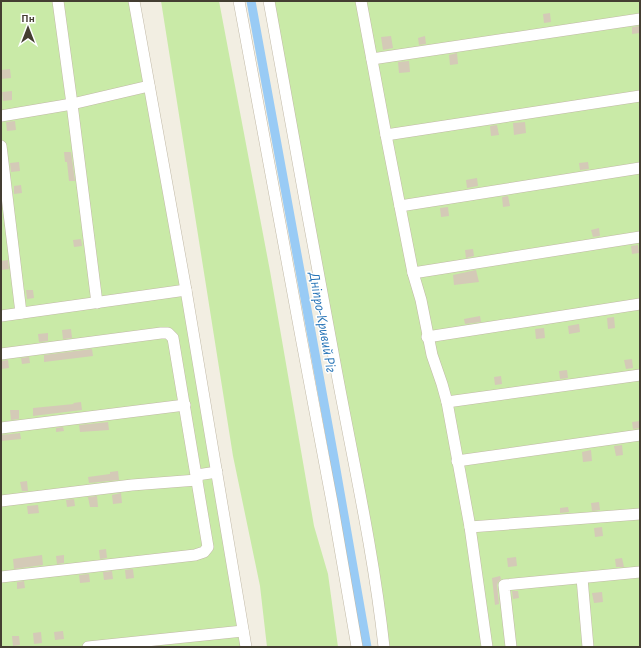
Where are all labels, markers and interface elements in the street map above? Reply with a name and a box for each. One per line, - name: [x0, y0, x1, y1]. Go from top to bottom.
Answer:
- north arrow: [8, 8, 48, 48]
- text: Пн: [21, 13, 35, 24]
- water label: Дніпро-Кривий Ріг: [306, 270, 339, 374]

